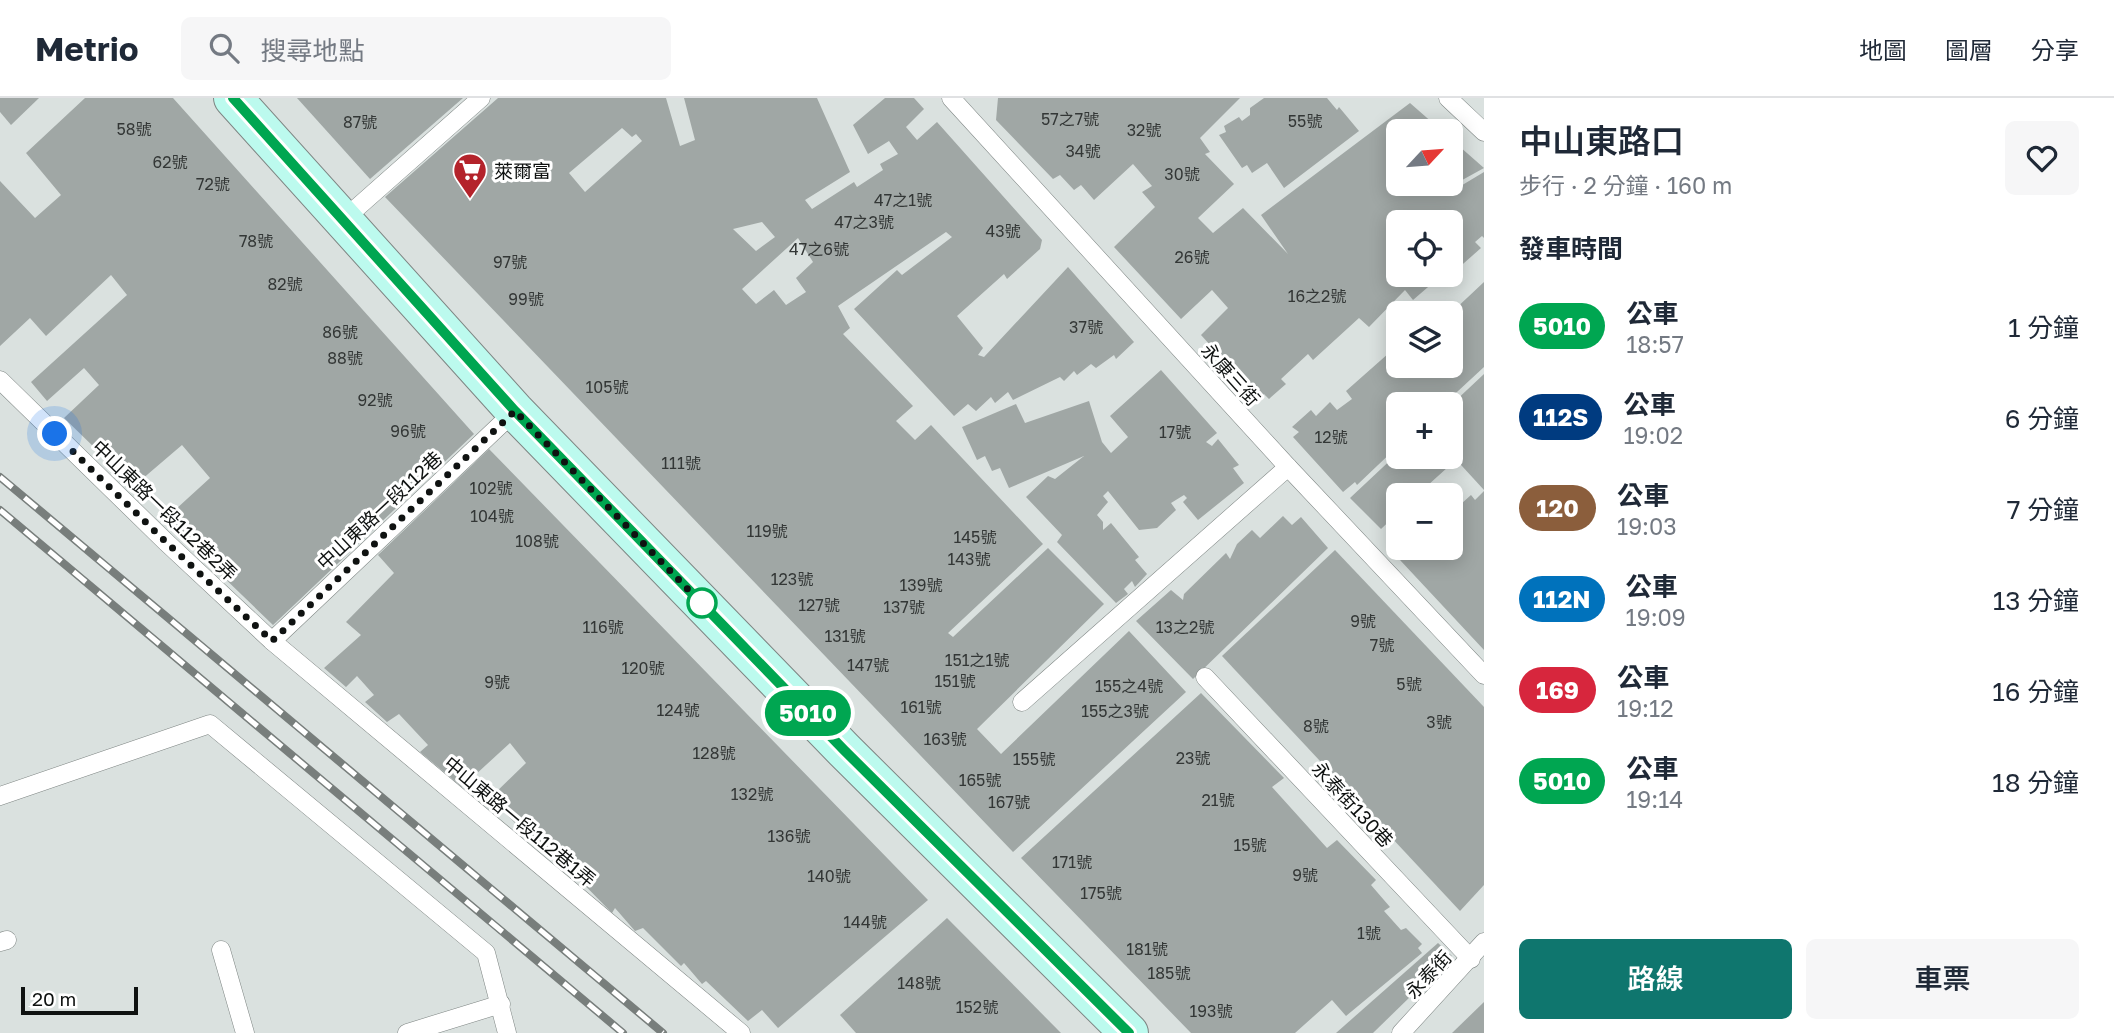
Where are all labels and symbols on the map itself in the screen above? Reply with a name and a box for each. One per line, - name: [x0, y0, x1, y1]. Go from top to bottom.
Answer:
- house number: 57之7號: [1041, 109, 1099, 129]
- house number: 55號: [1288, 111, 1322, 131]
- house number: 87號: [343, 112, 377, 132]
- house number: 58號: [116, 119, 152, 139]
- north arrow: [1386, 119, 1463, 196]
- house number: 32號: [1127, 120, 1161, 140]
- house number: 34號: [1065, 141, 1101, 161]
- supermarket icon: 萊爾富: [451, 151, 489, 200]
- house number: 62號: [153, 152, 187, 172]
- place label: 萊爾富: [494, 159, 551, 182]
- house number: 30號: [1164, 164, 1200, 184]
- house number: 72號: [196, 174, 230, 194]
- house number: 47之1號: [874, 190, 932, 210]
- house number: 47之3號: [834, 212, 894, 232]
- house number: 43號: [985, 221, 1021, 241]
- house number: 78號: [239, 231, 273, 251]
- house number: 47之6號: [789, 239, 849, 259]
- house number: 26號: [1175, 247, 1209, 267]
- house number: 97號: [493, 252, 527, 272]
- house number: 82號: [267, 274, 303, 294]
- house number: 16之2號: [1288, 286, 1346, 306]
- house number: 99號: [508, 289, 544, 309]
- house number: 37號: [1069, 317, 1103, 337]
- house number: 86號: [322, 322, 358, 342]
- street label: 永康三街: [1197, 338, 1265, 410]
- house number: 88號: [327, 348, 363, 368]
- house number: 105號: [586, 377, 628, 397]
- house number: 92號: [358, 390, 392, 410]
- your location: [37, 416, 72, 451]
- house number: 96號: [390, 421, 426, 441]
- house number: 17號: [1159, 422, 1191, 442]
- house number: 12號: [1314, 427, 1348, 447]
- street label: 中山東路一段112巷2弄: [88, 435, 242, 585]
- street label: 中山東路一段112巷: [312, 446, 446, 574]
- house number: 111號: [661, 453, 701, 473]
- house number: 102號: [470, 478, 512, 498]
- house number: 104號: [470, 506, 514, 526]
- house number: 119號: [746, 521, 788, 541]
- house number: 145號: [954, 527, 996, 547]
- house number: 108號: [515, 531, 559, 551]
- house number: 143號: [948, 549, 990, 569]
- house number: 123號: [771, 569, 813, 589]
- house number: 139號: [900, 575, 942, 595]
- unlabelled marker: [687, 588, 717, 618]
- house number: 127號: [798, 595, 840, 615]
- house number: 137號: [883, 597, 925, 617]
- house number: 9號: [1350, 611, 1376, 631]
- house number: 116號: [582, 617, 624, 637]
- house number: 13之2號: [1156, 617, 1214, 637]
- house number: 131號: [825, 626, 865, 646]
- house number: 7號: [1370, 635, 1394, 655]
- house number: 151之1號: [945, 650, 1009, 670]
- house number: 147號: [847, 655, 889, 675]
- house number: 120號: [622, 658, 664, 678]
- house number: 151號: [935, 671, 975, 691]
- house number: 9號: [484, 672, 510, 692]
- house number: 5號: [1396, 674, 1422, 694]
- house number: 155之4號: [1095, 676, 1163, 696]
- line badge: 5010: [759, 690, 857, 736]
- house number: 161號: [900, 697, 942, 717]
- house number: 124號: [657, 700, 699, 720]
- house number: 155之3號: [1081, 701, 1149, 721]
- house number: 3號: [1426, 712, 1452, 732]
- house number: 8號: [1303, 716, 1329, 736]
- house number: 163號: [924, 729, 966, 749]
- house number: 128號: [693, 743, 735, 763]
- house number: 23號: [1176, 748, 1210, 768]
- house number: 155號: [1013, 749, 1055, 769]
- street label: 中山東路一段112巷1弄: [440, 751, 600, 891]
- street label: 永泰街130巷: [1308, 757, 1398, 851]
- house number: 165號: [959, 770, 1001, 790]
- house number: 132號: [731, 784, 773, 804]
- house number: 21號: [1201, 790, 1235, 810]
- house number: 167號: [988, 792, 1030, 812]
- house number: 136號: [768, 826, 810, 846]
- house number: 15號: [1233, 835, 1267, 855]
- house number: 171號: [1052, 852, 1092, 872]
- house number: 9號: [1292, 865, 1318, 885]
- house number: 140號: [807, 866, 851, 886]
- house number: 175號: [1080, 883, 1122, 903]
- house number: 144號: [843, 912, 887, 932]
- house number: 1號: [1357, 923, 1381, 943]
- house number: 181號: [1126, 939, 1168, 959]
- street label: 永泰街: [1400, 945, 1456, 1003]
- house number: 185號: [1148, 963, 1190, 983]
- house number: 148號: [897, 973, 941, 993]
- scale bar: [21, 984, 138, 1016]
- house number: 152號: [956, 997, 998, 1017]
- house number: 193號: [1190, 1001, 1232, 1021]

